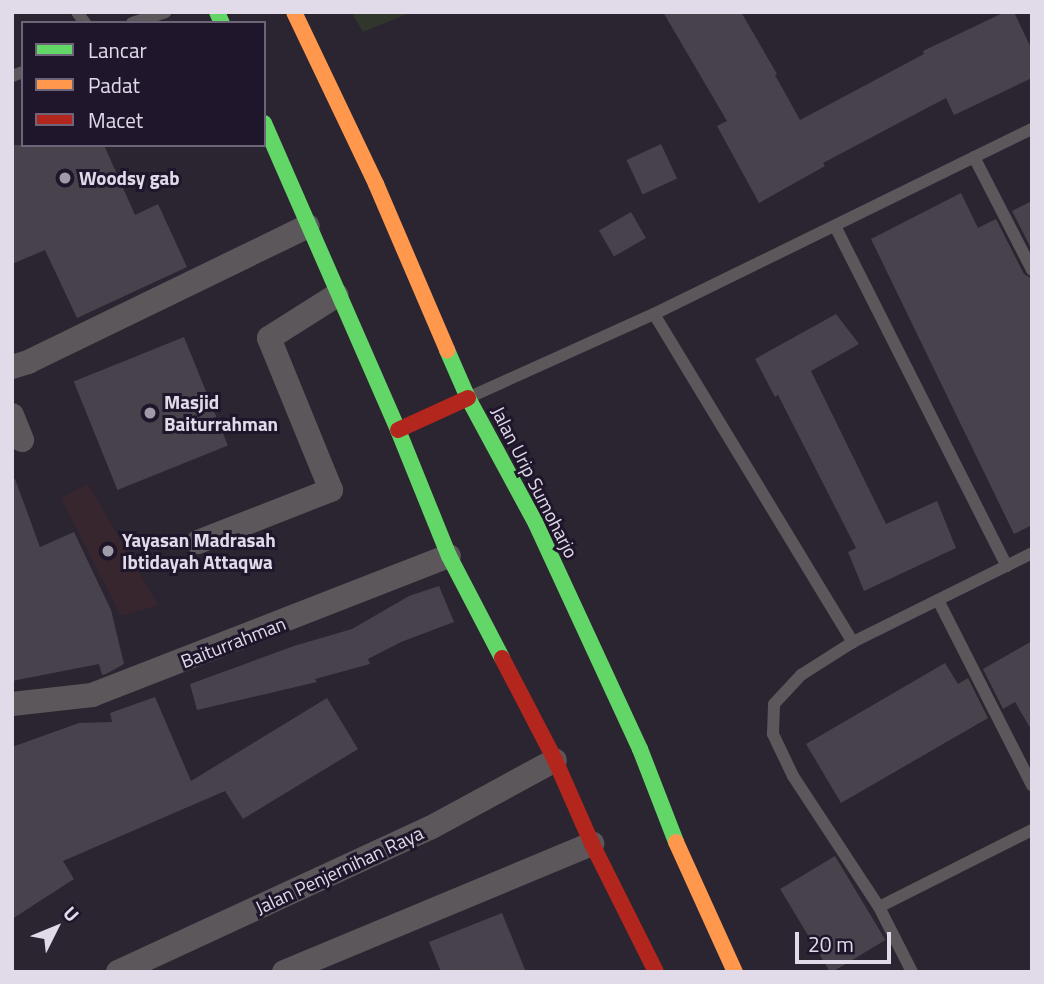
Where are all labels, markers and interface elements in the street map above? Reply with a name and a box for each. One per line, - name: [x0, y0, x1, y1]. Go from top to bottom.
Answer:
- legend: [21, 21, 266, 147]
- text: Lancar: [88, 34, 147, 66]
- text: Padat: [88, 69, 140, 101]
- text: Macet: [88, 104, 143, 136]
- place label: Woodsy gab: [79, 167, 180, 189]
- marker: Woodsy gab: [57, 170, 73, 186]
- place label: Masjid Baiturrahman: [164, 391, 278, 435]
- street label: Jalan Urip Sumoharjo: [487, 402, 583, 562]
- marker: Masjid Baiturrahman: [142, 405, 158, 421]
- place label: Yayasan Madrasah Ibtidayah Attaqwa: [122, 529, 276, 573]
- marker: Yayasan Madrasah Ibtidayah Attaqwa: [100, 543, 116, 559]
- street label: Baiturrahman: [177, 612, 289, 672]
- street label: Jalan Penjernihan Raya: [251, 821, 427, 919]
- north arrow: [21, 893, 91, 963]
- text: U: [57, 899, 87, 928]
- scale bar: [799, 918, 895, 962]
- text: 20 m: [808, 928, 854, 960]

